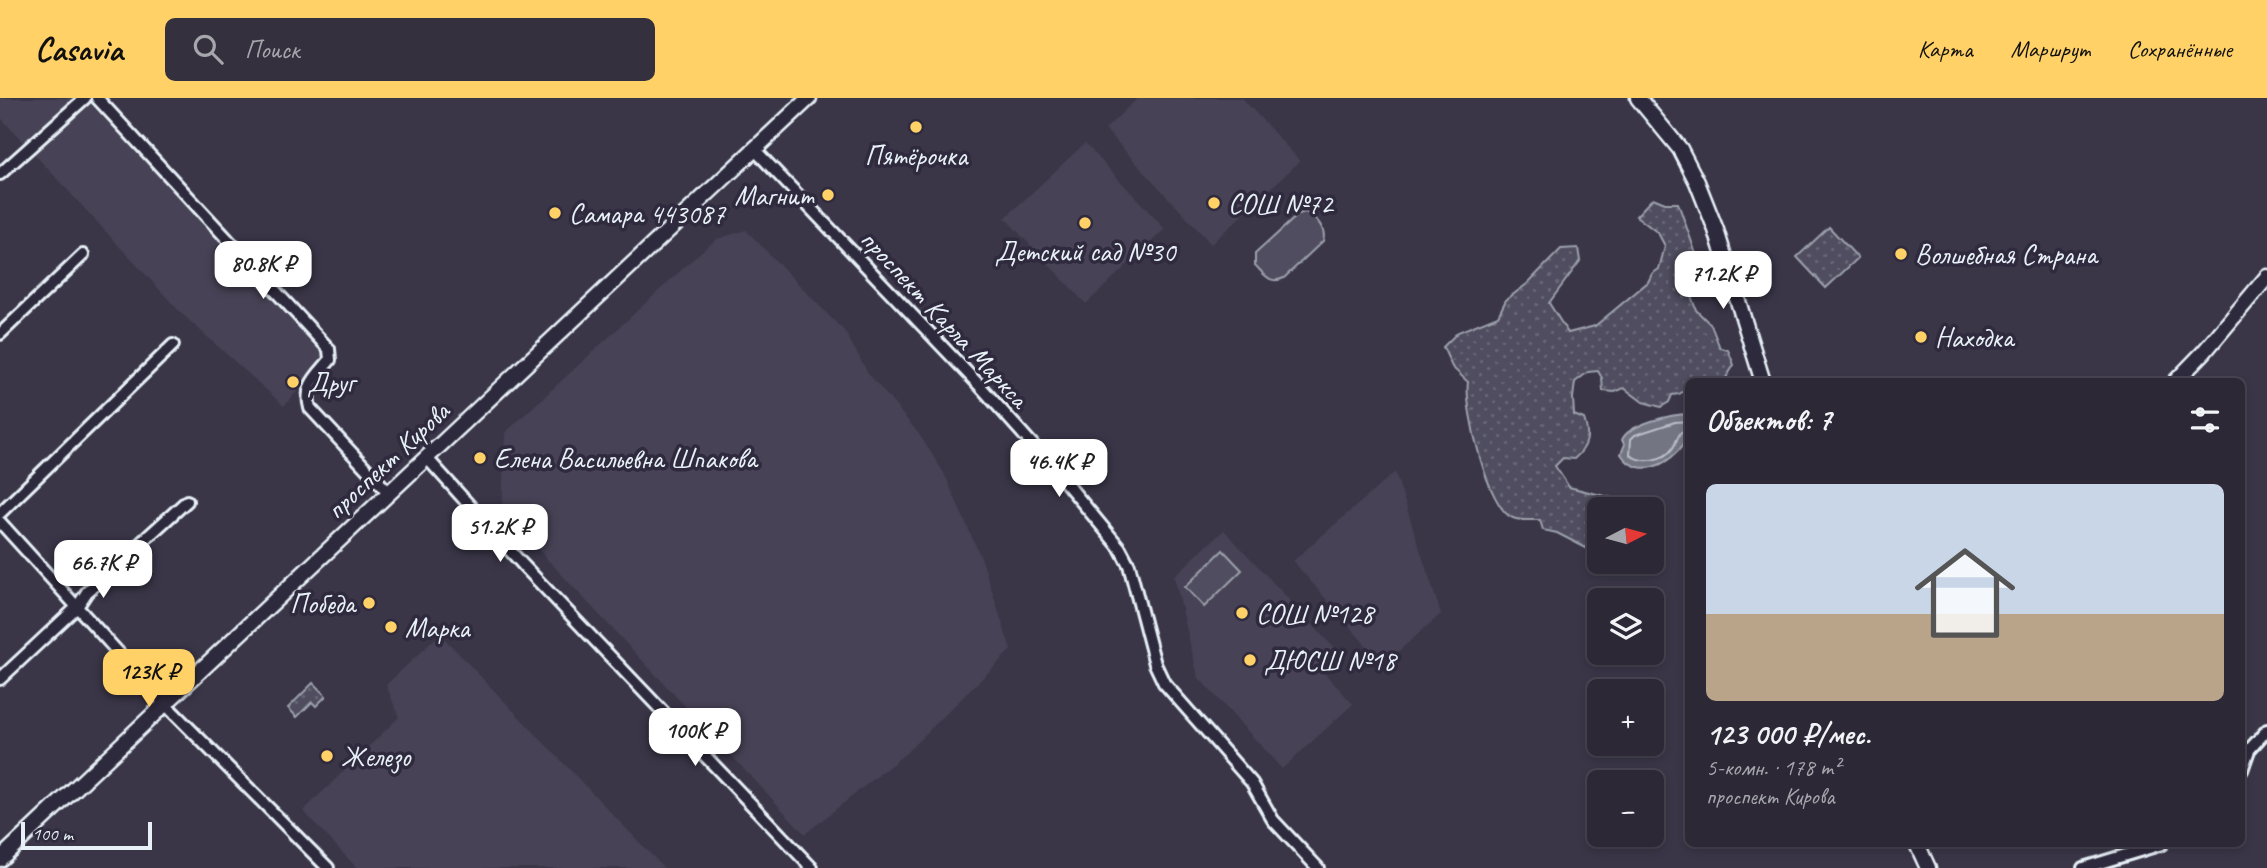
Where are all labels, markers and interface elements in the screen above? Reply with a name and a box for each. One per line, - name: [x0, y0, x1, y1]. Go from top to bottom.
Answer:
- search box: [165, 18, 655, 81]
- text: Casavia: [35, 28, 123, 70]
- icon: search: [189, 30, 227, 68]
- text: Поиск: [245, 33, 300, 66]
- text: Карта: [1918, 34, 1973, 64]
- text: Маршрут: [2011, 34, 2090, 64]
- text: Сохранённые: [2128, 34, 2232, 64]
- marker: Пятёрочка: [908, 119, 924, 135]
- place label: Пятёрочка: [865, 138, 969, 173]
- place label: Магнит: [734, 178, 815, 213]
- place label: СОШ №72: [1228, 186, 1335, 221]
- marker: Магнит: [820, 187, 836, 203]
- marker: СОШ №72: [1206, 195, 1222, 211]
- place label: Самара 443087: [569, 196, 726, 231]
- marker: Самара 443087: [547, 205, 563, 221]
- marker: Детский сад №30: [1077, 215, 1093, 231]
- street label: проспект Карла Маркса: [853, 222, 1038, 417]
- place label: Детский сад №30: [995, 234, 1178, 269]
- place label: Волшебная Страна: [1915, 237, 2099, 272]
- pin: 80.8K ₽: [198, 242, 328, 301]
- marker: Волшебная Страна: [1893, 246, 1909, 262]
- text: 80.8K ₽: [231, 249, 295, 278]
- pin: 71.2K ₽: [1658, 252, 1788, 311]
- text: 71.2K ₽: [1691, 259, 1755, 288]
- place label: Находка: [1935, 320, 2016, 355]
- marker: Находка: [1913, 329, 1929, 345]
- place label: Друг: [307, 365, 359, 400]
- marker: Друг: [285, 374, 301, 390]
- street label: проспект Кирова: [318, 393, 458, 527]
- text: Объектов: 7: [1706, 401, 1831, 439]
- icon: filters: [2186, 401, 2224, 439]
- pin: 46.4K ₽: [994, 440, 1124, 499]
- place label: Елена Васильевна Шпакова: [494, 441, 759, 476]
- text: 46.4K ₽: [1026, 447, 1092, 476]
- marker: Елена Васильевна Шпакова: [472, 450, 488, 466]
- north arrow: [1587, 497, 1664, 574]
- map controls: [1587, 497, 1664, 847]
- pin: 51.2K ₽: [435, 504, 565, 564]
- text: 51.2K ₽: [468, 512, 532, 541]
- icon: home: [1902, 530, 2028, 656]
- pin: 66.7K ₽: [38, 540, 168, 600]
- text: 66.7K ₽: [70, 548, 136, 577]
- place label: Победа: [290, 586, 358, 621]
- button: layers: [1587, 588, 1664, 665]
- marker: Победа: [361, 595, 377, 611]
- place label: СОШ №128: [1256, 596, 1376, 631]
- marker: СОШ №128: [1234, 605, 1250, 621]
- place label: Марка: [405, 610, 471, 645]
- marker: Марка: [383, 619, 399, 635]
- place label: ДЮСШ №18: [1264, 643, 1398, 678]
- pin: 123K ₽: [92, 650, 206, 709]
- marker: ДЮСШ №18: [1242, 652, 1258, 668]
- text: 123K ₽: [119, 657, 179, 686]
- button: +: [1587, 679, 1664, 756]
- pin: 100K ₽: [638, 708, 752, 768]
- text: 123 000 ₽/мес.: [1706, 715, 1871, 753]
- text: 100K ₽: [665, 716, 725, 745]
- place label: Железо: [341, 739, 413, 774]
- marker: Железо: [319, 748, 335, 764]
- text: 5-комн. · 178 m²: [1706, 753, 1840, 782]
- button: −: [1587, 770, 1664, 847]
- text: проспект Кирова: [1706, 782, 1835, 811]
- scale bar: [21, 819, 152, 851]
- text: 100 m: [32, 822, 73, 846]

